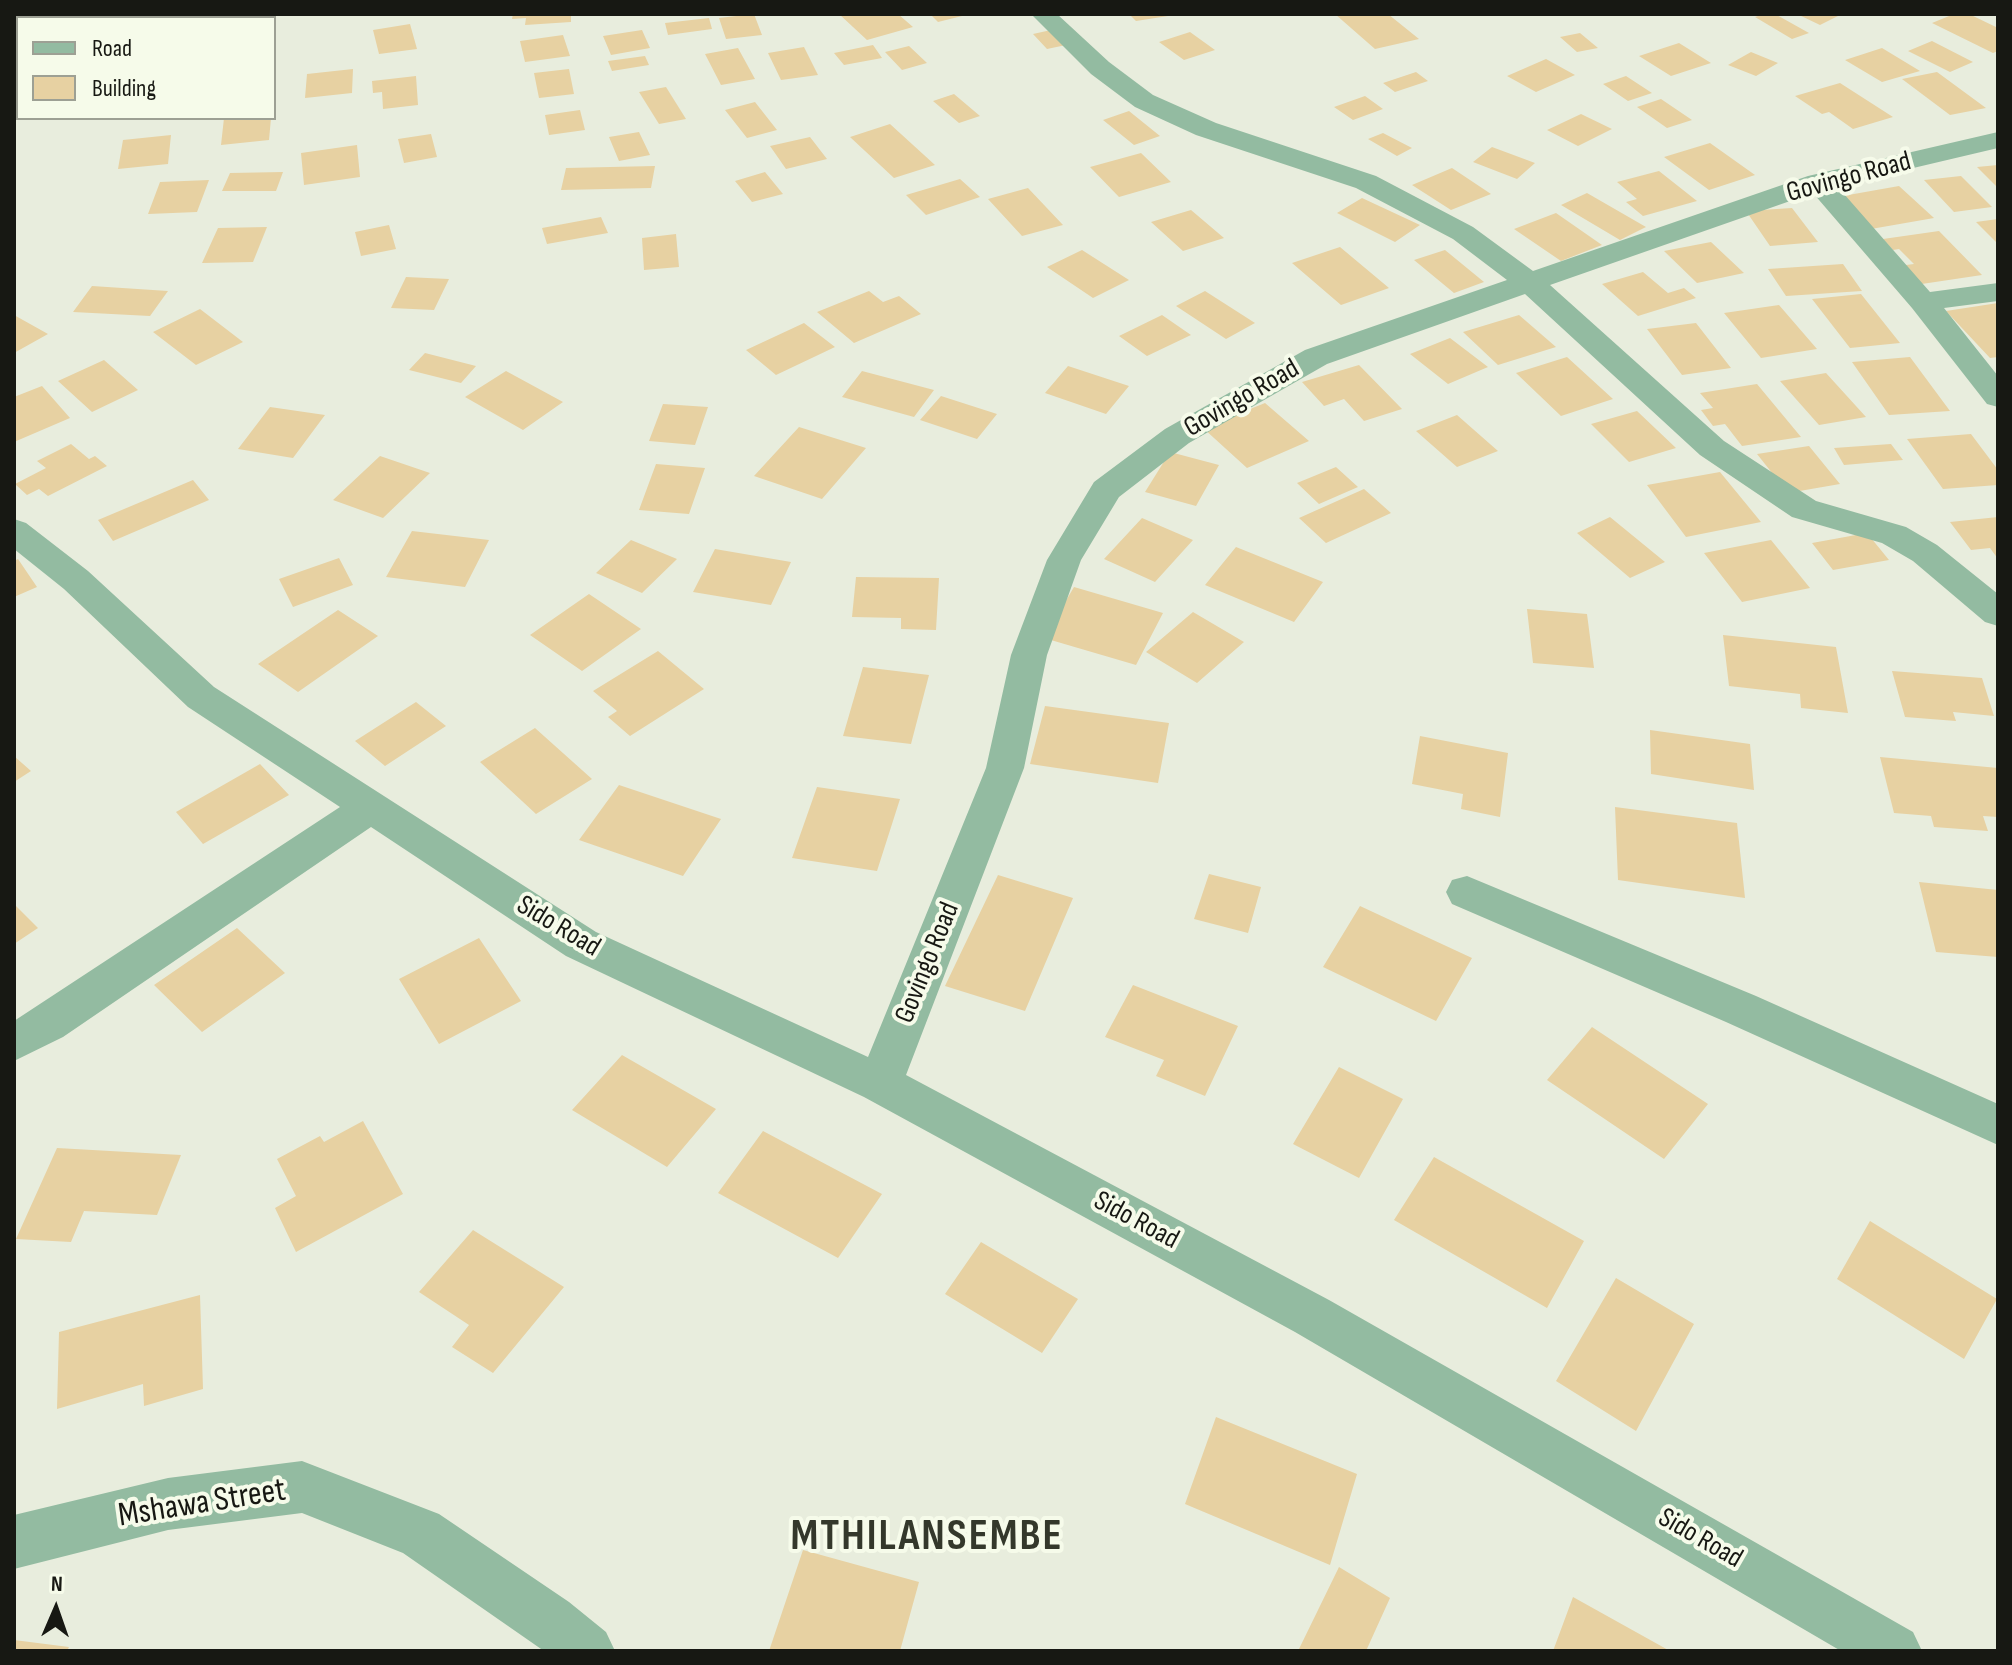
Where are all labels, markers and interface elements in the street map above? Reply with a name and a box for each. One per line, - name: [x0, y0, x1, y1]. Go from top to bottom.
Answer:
- legend: [16, 16, 276, 120]
- text: Road: [92, 34, 132, 63]
- text: Building: [92, 74, 156, 103]
- street label: Govingo Road: [1783, 145, 1915, 211]
- street label: Govingo Road: [1179, 353, 1305, 445]
- street label: Sido Road: [510, 889, 606, 965]
- street label: Govingo Road: [889, 898, 967, 1028]
- street label: Sido Road: [1088, 1185, 1184, 1257]
- street label: Mshawa Street: [115, 1471, 289, 1537]
- street label: Sido Road: [1652, 1502, 1748, 1576]
- district label: MTHILANSEMBE: [790, 1512, 1064, 1564]
- north arrow: [16, 1569, 96, 1649]
- text: N: [51, 1571, 63, 1598]

